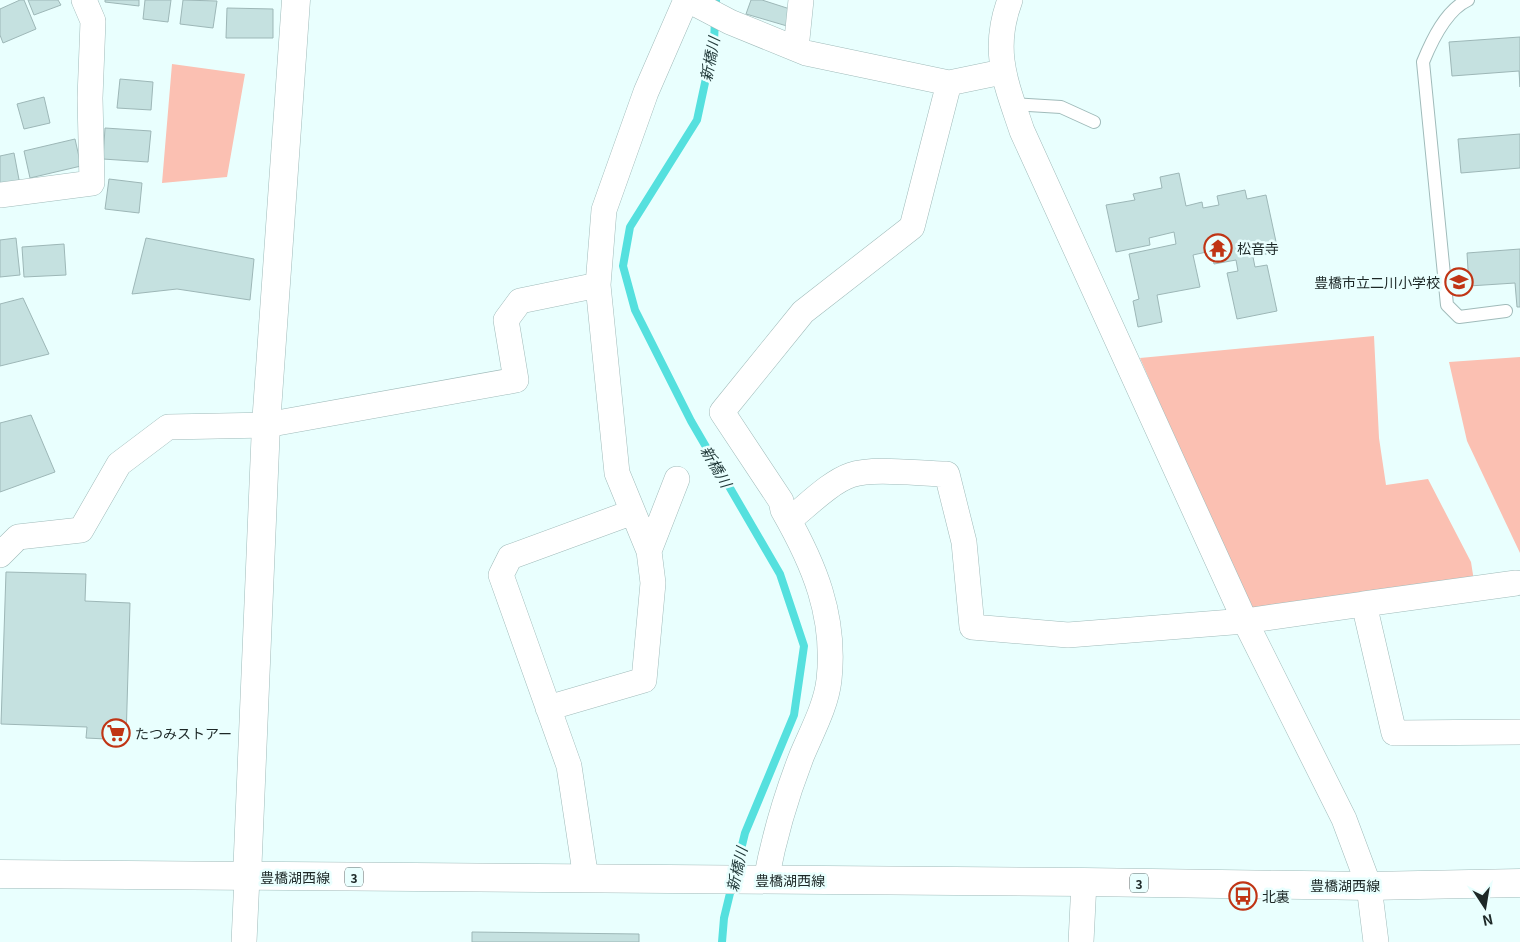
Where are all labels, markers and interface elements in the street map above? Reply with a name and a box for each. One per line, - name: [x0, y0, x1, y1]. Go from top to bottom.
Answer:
- water label: 新橋川: [694, 33, 724, 83]
- temple icon: 松音寺: [1203, 233, 1233, 263]
- place label: 松音寺: [1237, 238, 1279, 258]
- school or university icon: 豊橋市立二川小学校: [1444, 267, 1474, 297]
- place label: 豊橋市立二川小学校: [1314, 272, 1440, 292]
- water label: 新橋川: [697, 441, 738, 492]
- supermarket icon: たつみストアー: [101, 718, 131, 748]
- place label: たつみストアー: [135, 723, 232, 743]
- water label: 新橋川: [721, 843, 752, 893]
- street label: 豊橋湖西線: [260, 867, 330, 887]
- road number: 3: [345, 868, 363, 886]
- street label: 豊橋湖西線: [755, 870, 825, 890]
- road number: 3: [1130, 874, 1148, 892]
- street label: 豊橋湖西線: [1310, 875, 1380, 895]
- bus stop icon: 北裏: [1228, 881, 1258, 911]
- north arrow: [1460, 882, 1510, 932]
- place label: 北裏: [1262, 886, 1290, 906]
- text: N: [1481, 910, 1495, 932]

